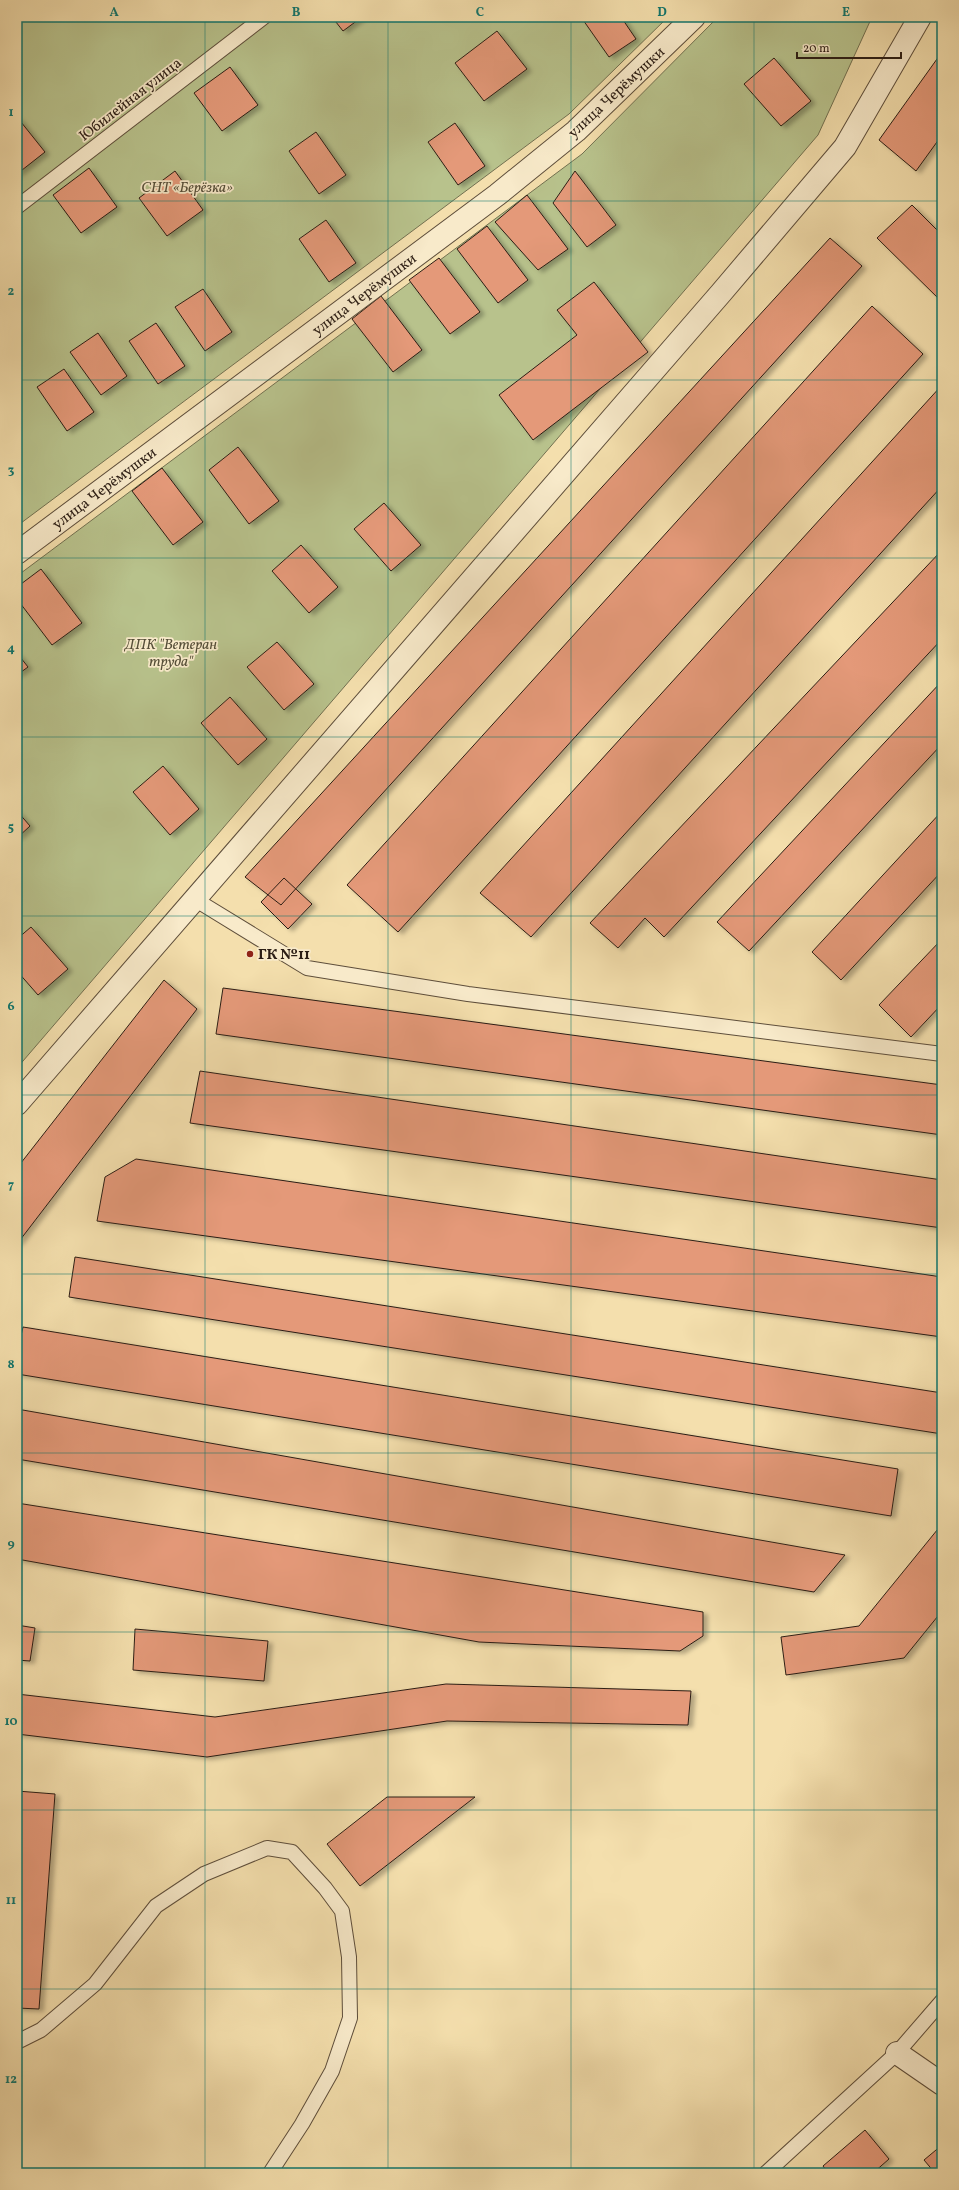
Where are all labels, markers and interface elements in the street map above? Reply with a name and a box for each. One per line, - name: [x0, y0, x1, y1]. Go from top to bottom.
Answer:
- text: A: [109, 4, 119, 22]
- text: B: [292, 4, 301, 22]
- text: C: [476, 4, 484, 22]
- text: D: [657, 4, 667, 22]
- text: E: [842, 4, 850, 22]
- scale bar: [797, 34, 901, 60]
- text: 20 m: [803, 41, 830, 57]
- street label: улица Черёмушки: [564, 43, 670, 144]
- street label: Юбилейная улица: [75, 53, 187, 147]
- text: 1: [8, 104, 14, 122]
- park label: СНТ «Берёзка»: [141, 178, 233, 199]
- street label: улица Черёмушки: [308, 249, 421, 341]
- text: 2: [8, 283, 15, 301]
- street label: улица Черёмушки: [48, 443, 161, 535]
- text: 3: [8, 462, 15, 480]
- park label: ДПК "Ветеран труда": [124, 635, 217, 673]
- text: 4: [7, 640, 15, 658]
- text: 5: [8, 819, 14, 837]
- place label: ГК №11: [258, 945, 310, 966]
- marker: ГК №11: [245, 949, 255, 959]
- text: 6: [7, 998, 15, 1016]
- text: 7: [8, 1177, 14, 1195]
- text: 8: [7, 1356, 15, 1374]
- text: 9: [7, 1535, 15, 1553]
- text: 10: [4, 1713, 18, 1731]
- text: 11: [6, 1892, 16, 1910]
- text: 12: [5, 2071, 17, 2089]

